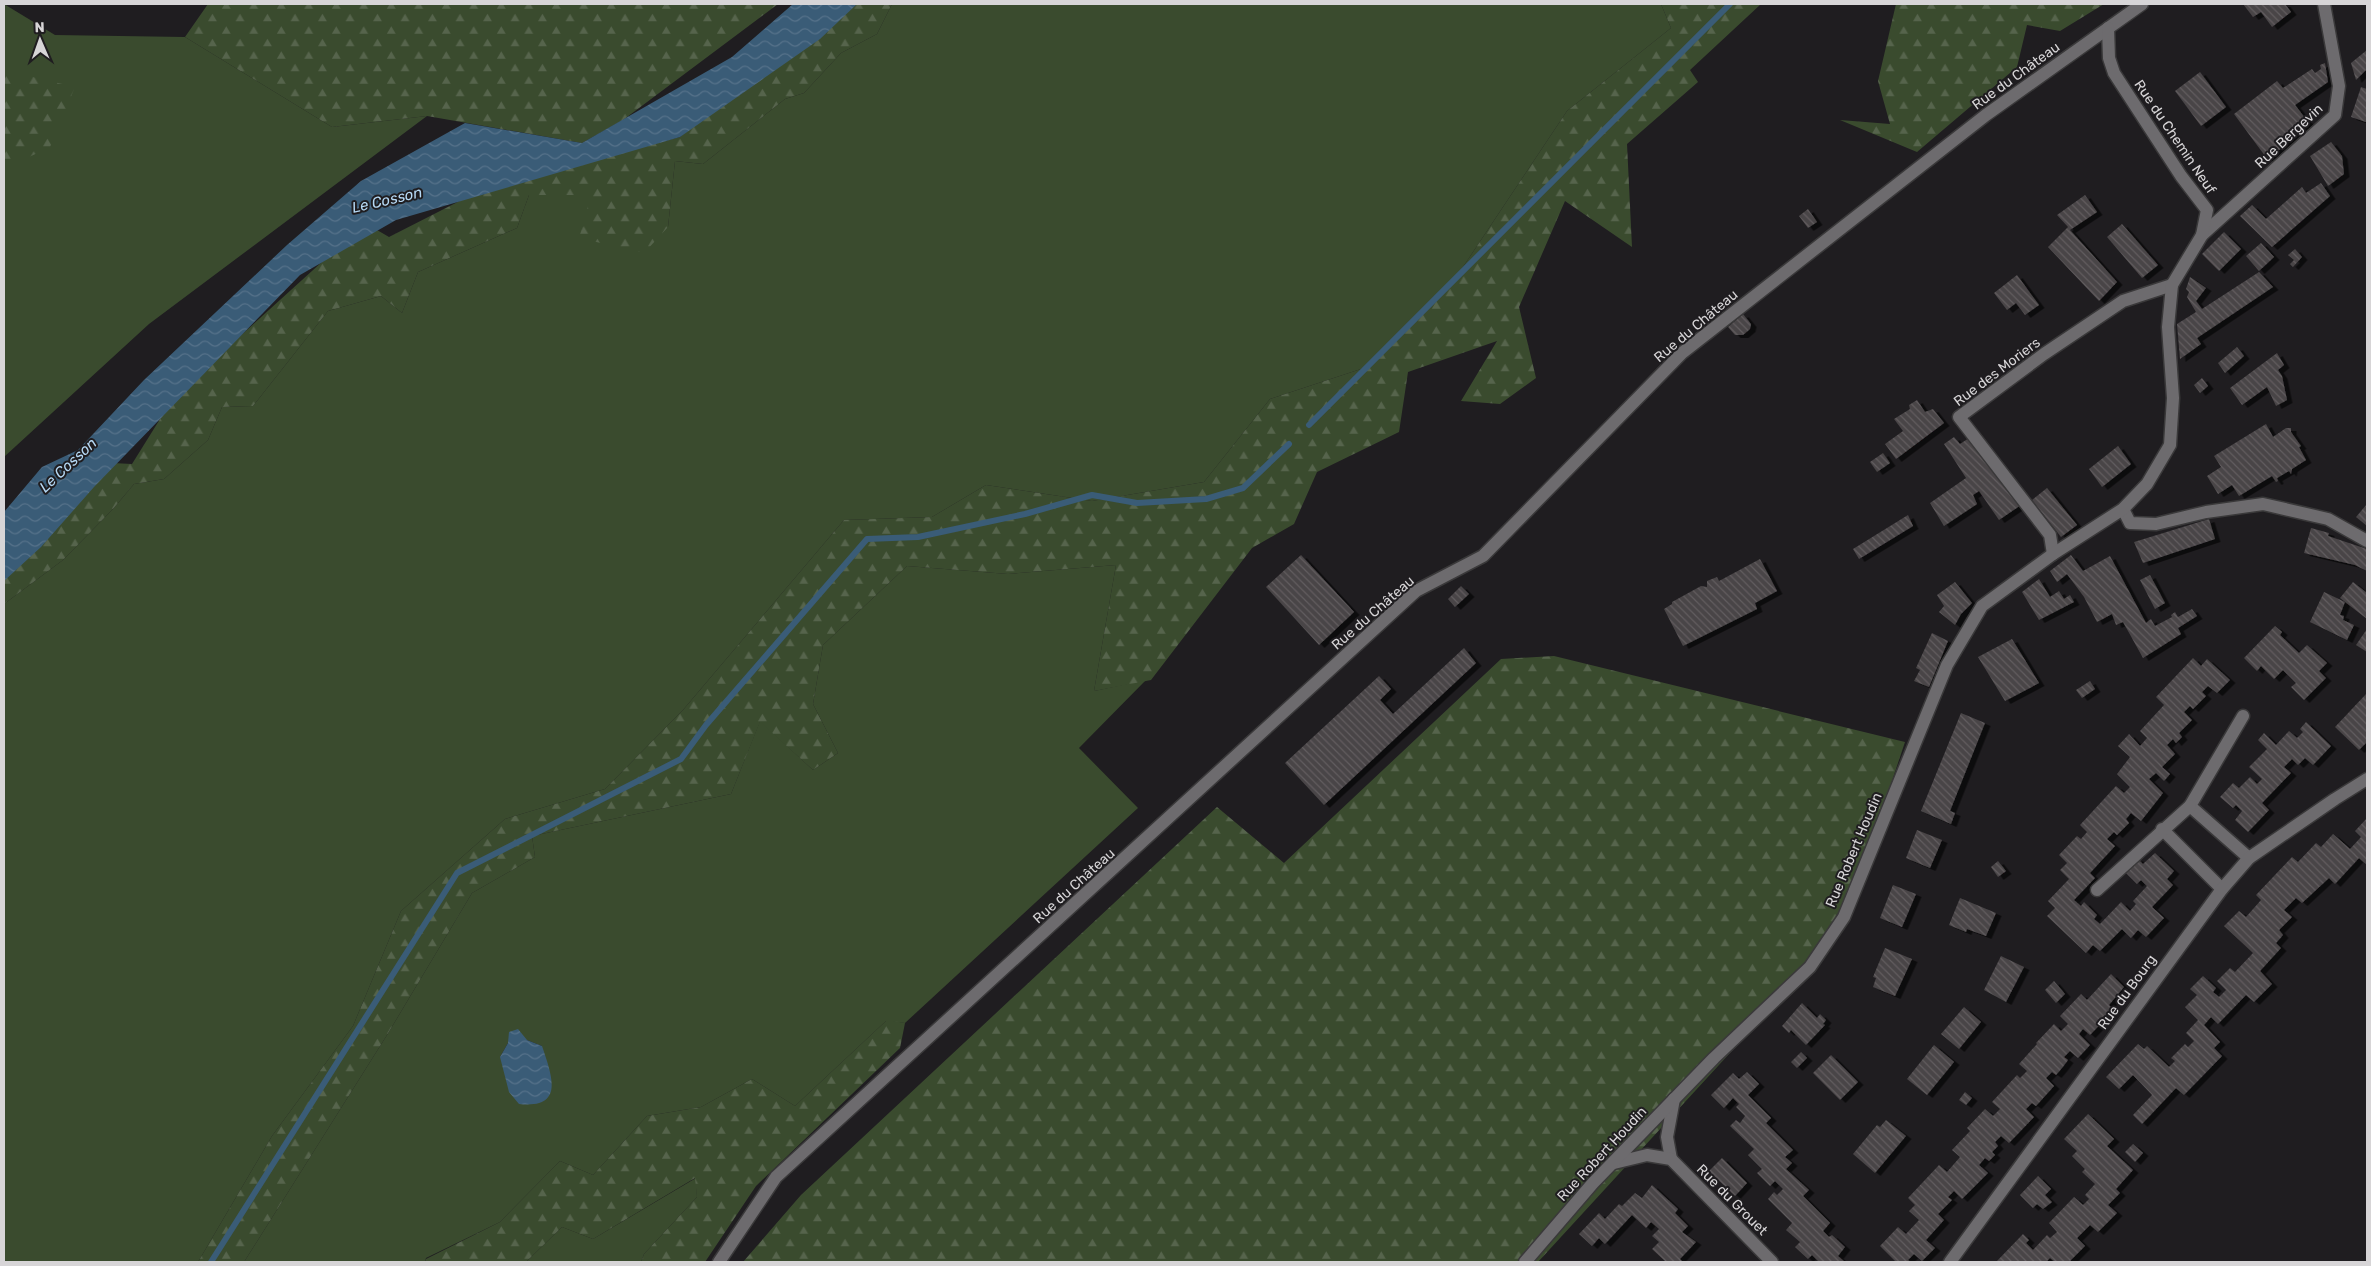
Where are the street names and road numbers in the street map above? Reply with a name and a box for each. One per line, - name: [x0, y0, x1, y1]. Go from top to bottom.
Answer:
- street label: Rue du Château: [1969, 39, 2063, 113]
- street label: Rue du Chemin Neuf: [2131, 77, 2220, 198]
- street label: Rue Bergevin: [2251, 100, 2327, 172]
- street label: Rue du Château: [1651, 286, 1741, 366]
- street label: Rue des Moriers: [1950, 334, 2044, 410]
- street label: Rue du Château: [1328, 572, 1418, 654]
- street label: Rue Robert Houdin: [1822, 790, 1886, 910]
- street label: Rue du Château: [1030, 845, 1118, 927]
- street label: Rue du Bourg: [2094, 951, 2160, 1033]
- street label: Rue Robert Houdin: [1554, 1103, 1650, 1205]
- street label: Rue du Grouet: [1693, 1161, 1771, 1239]

